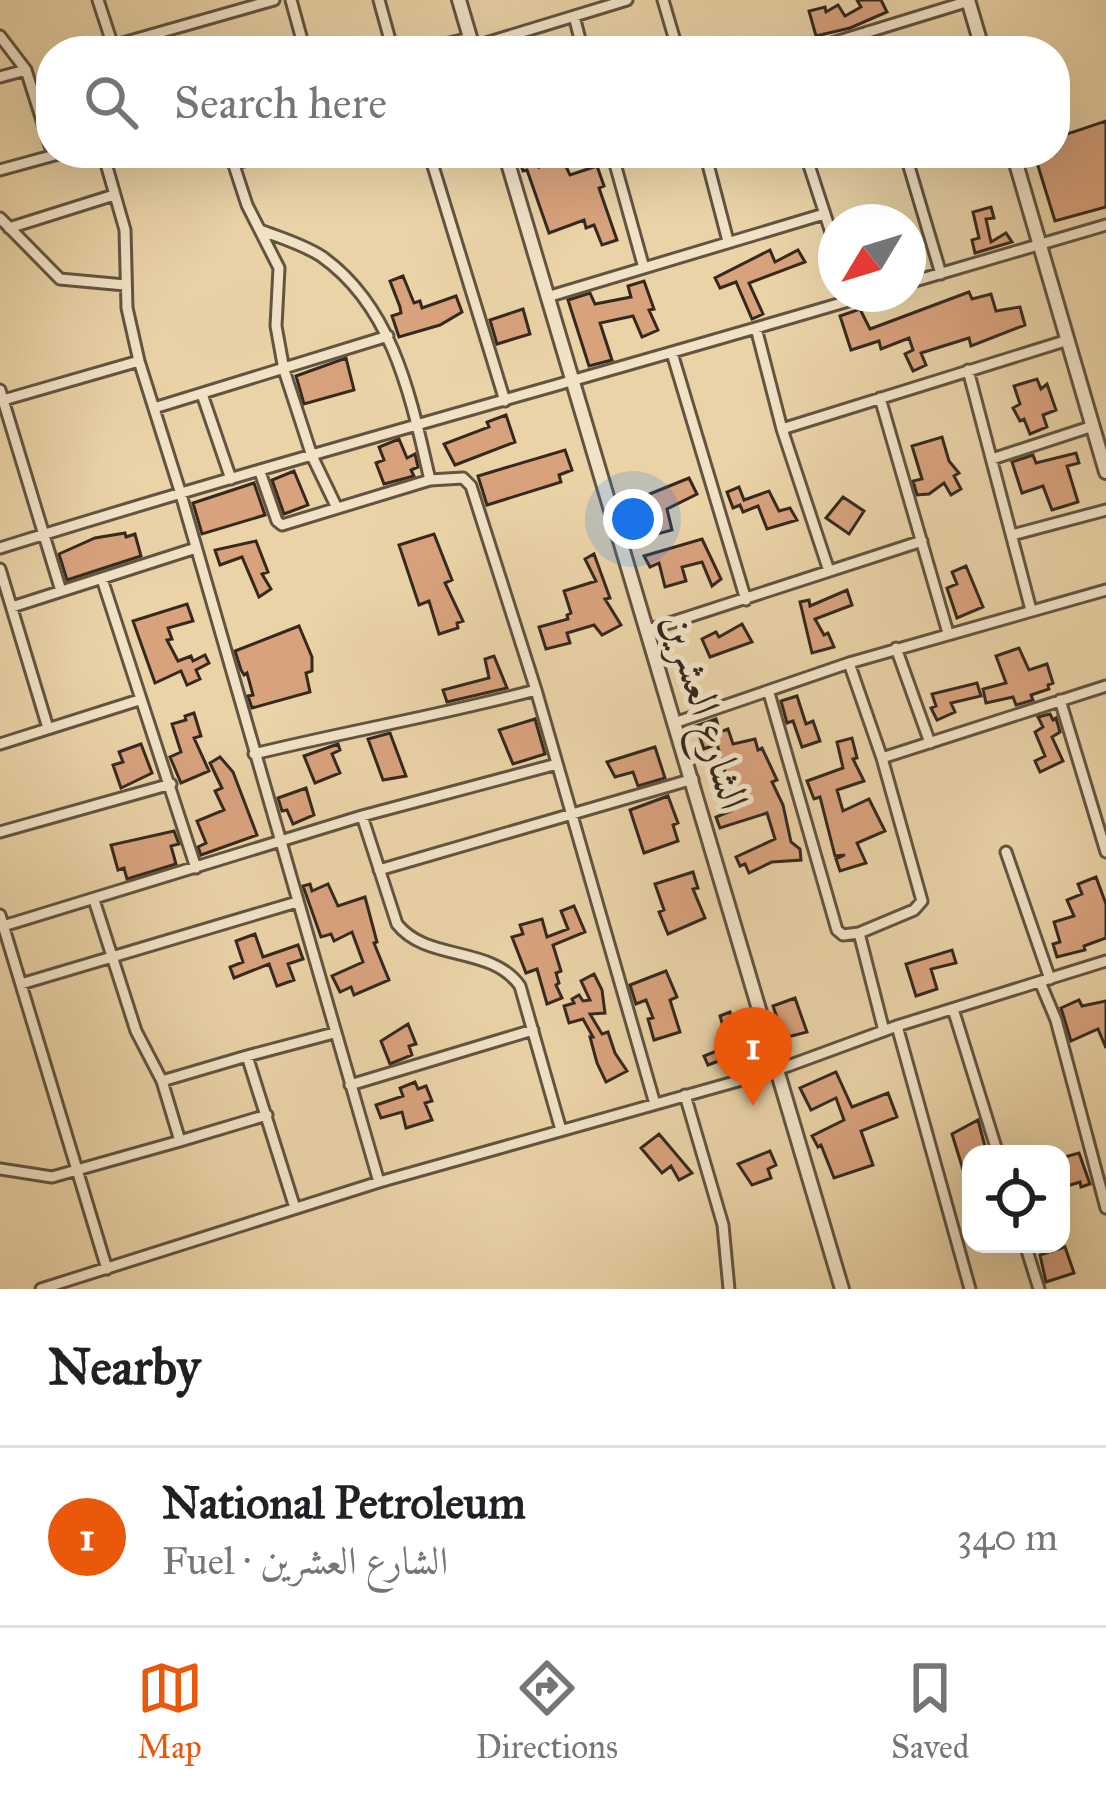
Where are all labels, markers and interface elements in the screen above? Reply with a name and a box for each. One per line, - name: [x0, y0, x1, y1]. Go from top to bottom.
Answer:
- search box: [36, 36, 1070, 168]
- icon: search: [78, 69, 144, 135]
- text: Search here: [174, 75, 387, 130]
- north arrow: [818, 204, 926, 312]
- your location: [603, 489, 663, 549]
- street label: الشارع العشرين: [643, 607, 760, 818]
- pin: 1: [714, 1007, 792, 1106]
- map controls: [962, 1145, 1070, 1253]
- button: locate: [962, 1145, 1070, 1253]
- text: Nearby: [48, 1336, 200, 1398]
- text: National Petroleum: [162, 1475, 526, 1530]
- text: 1: [79, 1513, 95, 1561]
- text: 340 m: [957, 1513, 1058, 1561]
- text: Fuel · الشارع العشرين: [162, 1537, 448, 1585]
- tab: Map: [137, 1655, 203, 1767]
- tab: Directions: [476, 1655, 618, 1767]
- tab: Saved: [891, 1655, 969, 1767]

